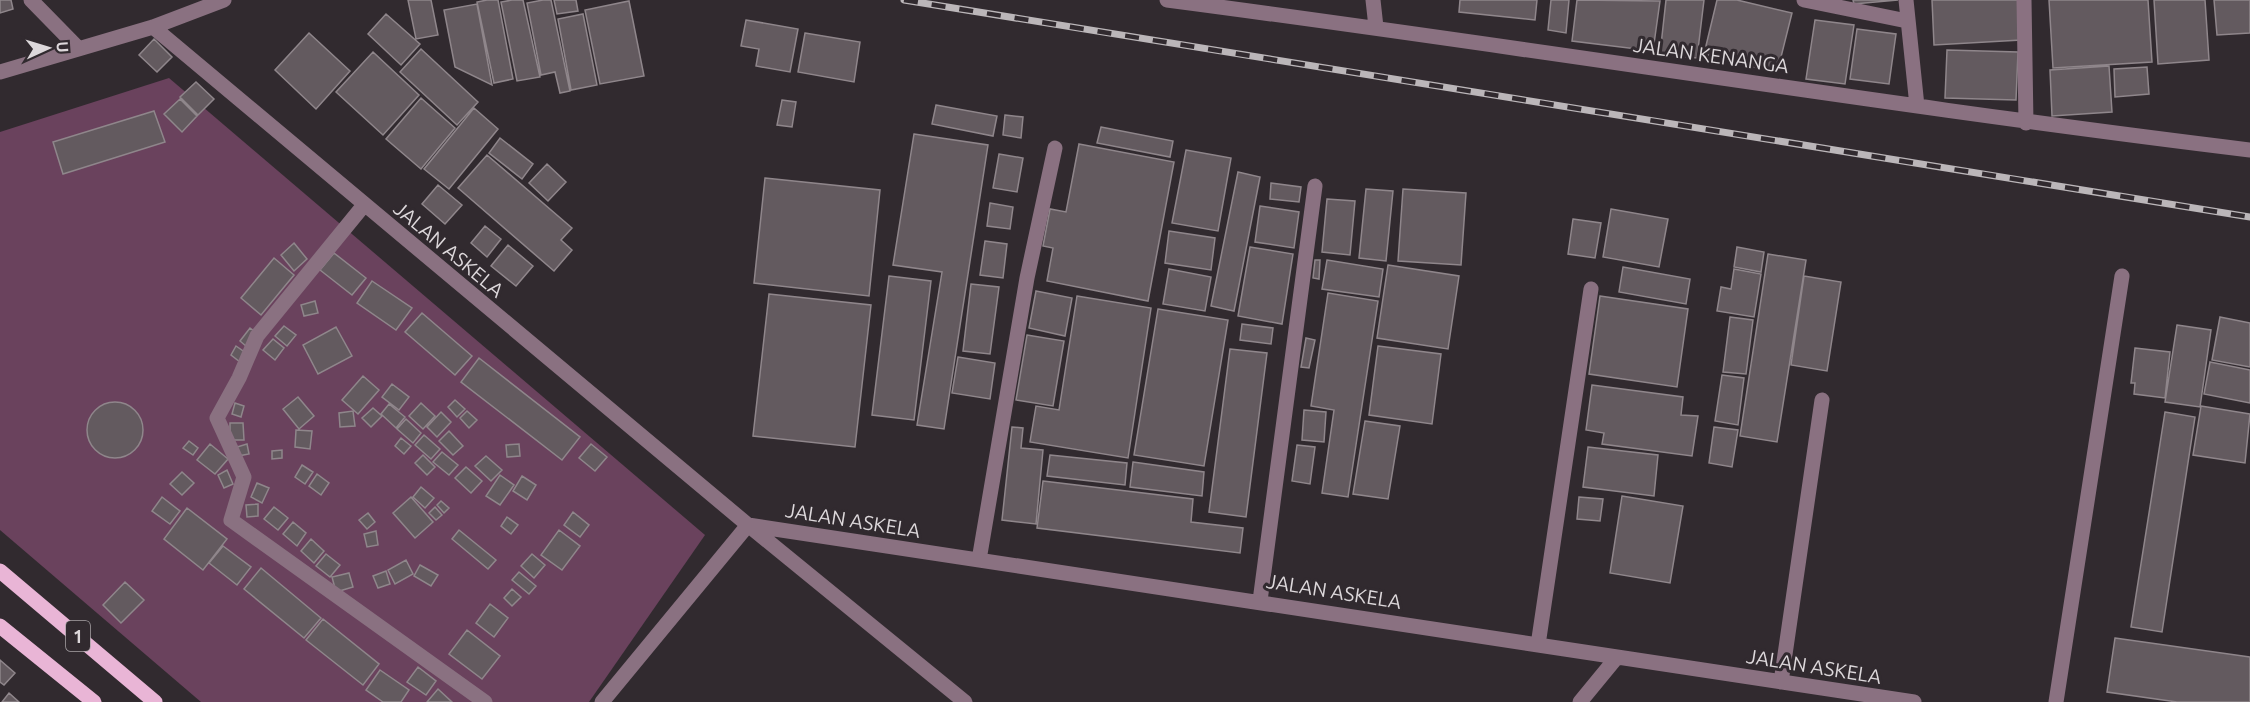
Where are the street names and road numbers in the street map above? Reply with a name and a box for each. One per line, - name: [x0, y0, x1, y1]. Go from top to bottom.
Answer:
- street label: JALAN KENANGA: [1632, 33, 1790, 77]
- street label: JALAN ASKELA: [389, 196, 509, 302]
- street label: JALAN ASKELA: [784, 498, 922, 542]
- street label: JALAN ASKELA: [1265, 569, 1403, 613]
- road number: 1: [66, 621, 90, 651]
- street label: JALAN ASKELA: [1745, 644, 1883, 688]

